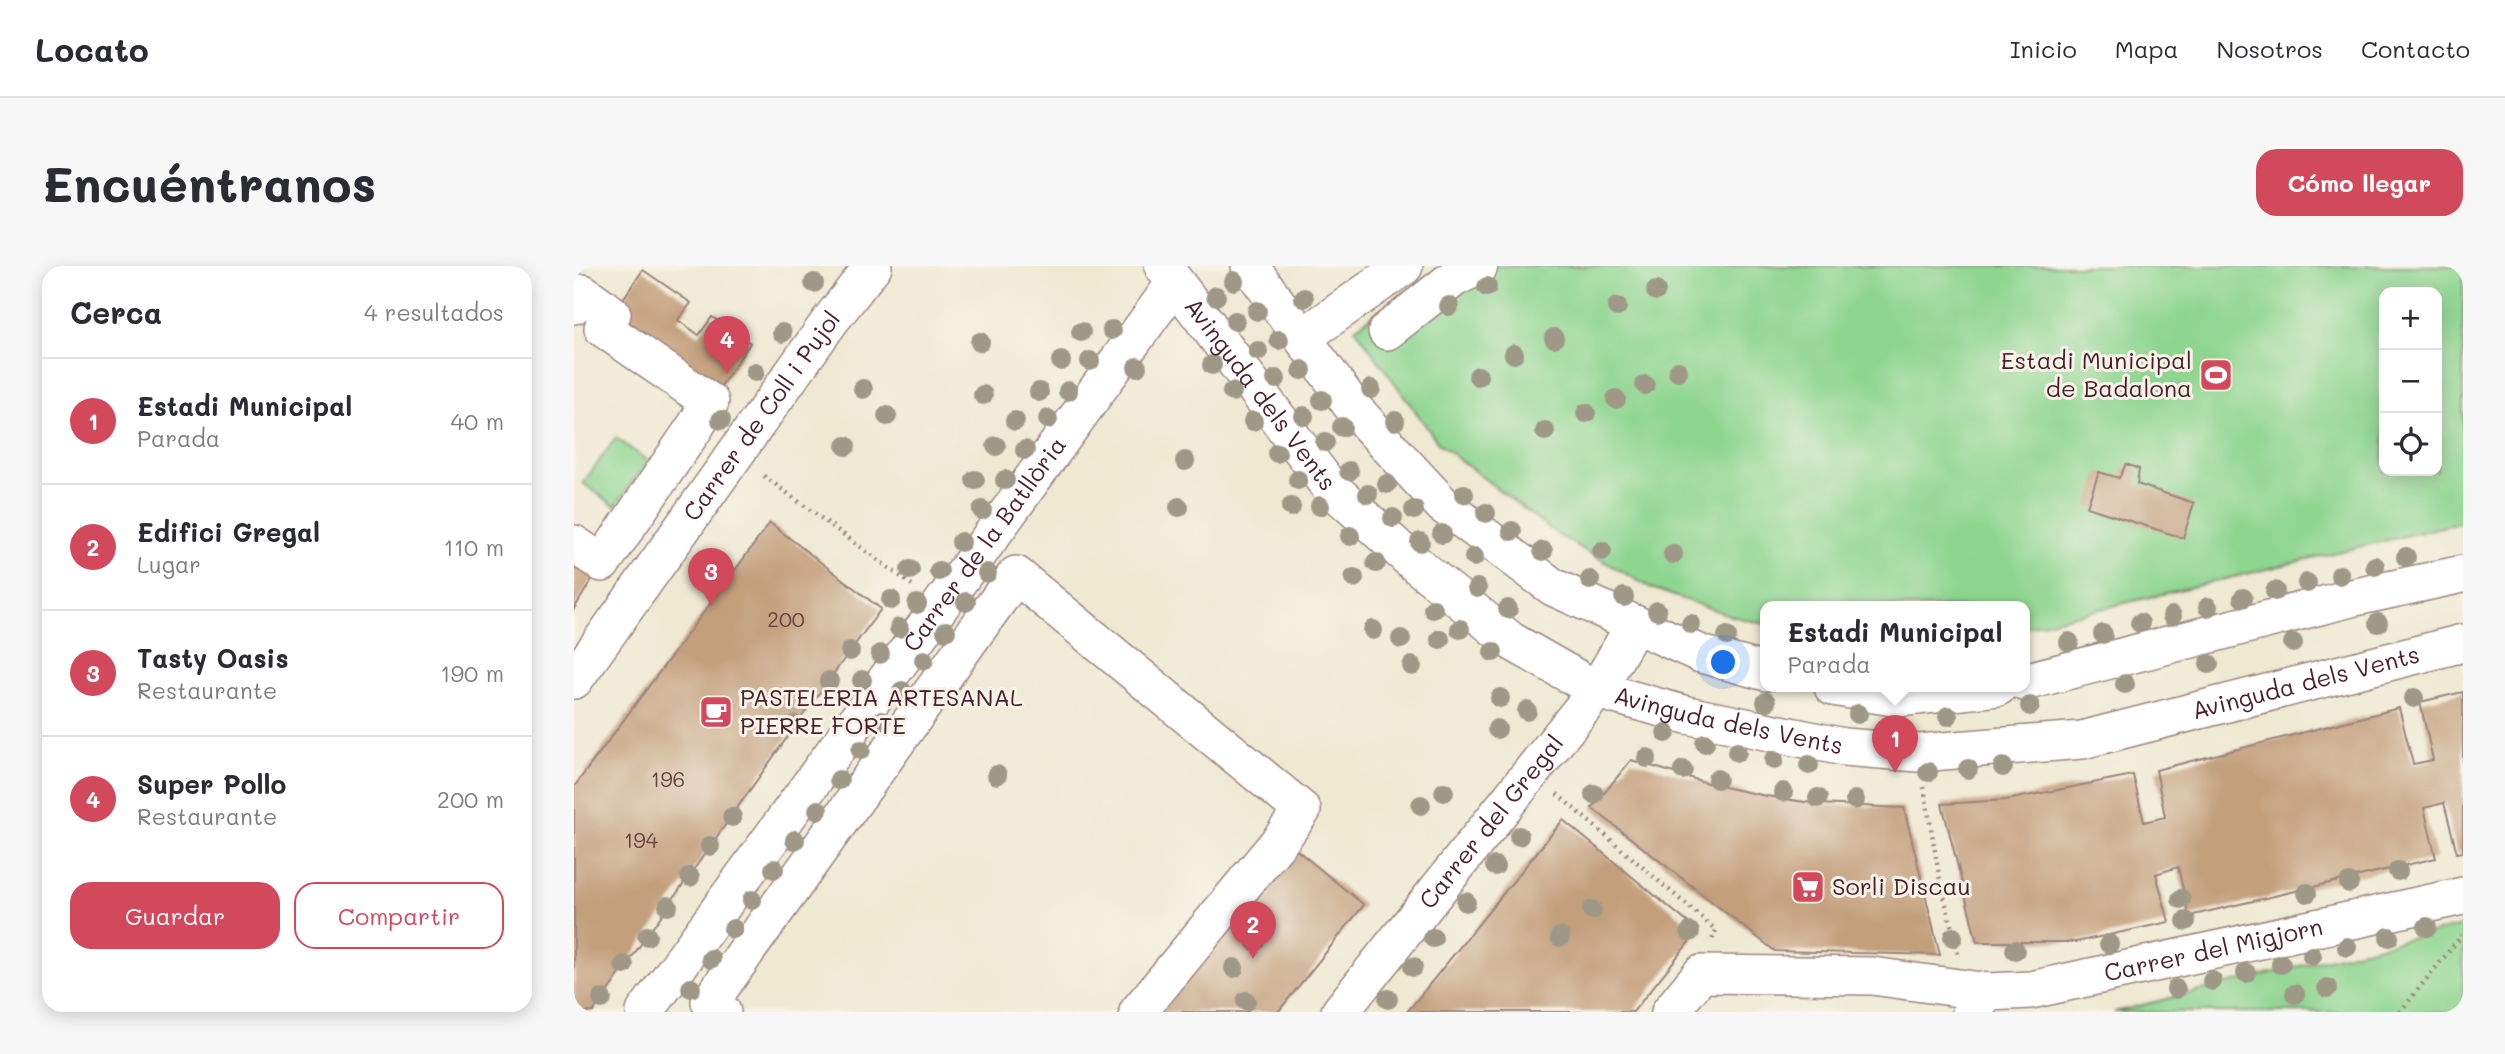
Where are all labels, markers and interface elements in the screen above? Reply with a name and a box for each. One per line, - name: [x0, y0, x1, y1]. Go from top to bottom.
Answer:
- text: Locato: [35, 27, 149, 70]
- text: Inicio: [2010, 33, 2077, 64]
- text: Mapa: [2115, 33, 2179, 64]
- text: Nosotros: [2217, 33, 2323, 64]
- text: Contacto: [2361, 33, 2470, 64]
- button: Cómo llegar: [2256, 149, 2463, 216]
- text: Encuéntranos: [42, 151, 376, 214]
- map controls: [2379, 287, 2442, 476]
- button: +: [2379, 287, 2442, 350]
- street label: Avinguda dels Vents: [1178, 291, 1344, 496]
- text: Cerca: [70, 292, 162, 332]
- text: 4 resultados: [364, 297, 504, 327]
- street label: Carrer de Coll i Pujol: [675, 304, 846, 526]
- pin: 4: [704, 316, 750, 374]
- place label: Estadi Municipal de Badalona: [2001, 344, 2192, 403]
- button: −: [2379, 350, 2442, 413]
- sports icon: Estadi Municipal de Badalona: [2197, 356, 2235, 394]
- text: Estadi Municipal: [137, 389, 352, 423]
- text: 1: [88, 406, 98, 436]
- text: 40 m: [451, 406, 504, 436]
- button: locate: [2379, 413, 2442, 476]
- text: Parada: [137, 423, 220, 453]
- street label: Carrer de la Batllòria: [895, 430, 1072, 657]
- text: Edifici Gregal: [137, 515, 320, 549]
- text: 2: [87, 532, 99, 562]
- text: 110 m: [444, 532, 504, 562]
- pin: 3: [688, 548, 734, 606]
- text: Lugar: [137, 549, 201, 579]
- popup: [1760, 601, 2030, 692]
- house number: 200: [767, 605, 805, 632]
- text: Estadi Municipal: [1787, 615, 2003, 649]
- street label: Avinguda dels Vents: [2188, 638, 2422, 725]
- text: Tasty Oasis: [137, 641, 289, 675]
- your location: [1706, 645, 1740, 679]
- text: Parada: [1787, 649, 1871, 679]
- text: 3: [86, 658, 100, 688]
- text: 190 m: [440, 658, 504, 688]
- text: Restaurante: [137, 675, 277, 705]
- street label: Avinguda dels Vents: [1611, 679, 1846, 760]
- place label: PASTELERIA ARTESANAL PIERRE FORTE: [740, 681, 1023, 740]
- cafe icon: PASTELERIA ARTESANAL PIERRE FORTE: [697, 693, 735, 731]
- pin: 1: [1872, 715, 1918, 773]
- street label: Carrer del Gregal: [1411, 728, 1569, 915]
- house number: 196: [651, 765, 685, 792]
- text: Super Pollo: [137, 767, 286, 801]
- text: 4: [86, 784, 100, 814]
- text: 200 m: [437, 784, 504, 814]
- text: Restaurante: [137, 801, 277, 831]
- house number: 194: [624, 826, 659, 853]
- supermarket icon: Sorli Discau: [1789, 868, 1827, 906]
- place label: Sorli Discau: [1832, 870, 1971, 901]
- button: Guardar: [70, 882, 280, 949]
- button: Compartir: [294, 882, 504, 949]
- pin: 2: [1230, 901, 1276, 959]
- street label: Carrer del Migjorn: [2101, 910, 2325, 988]

